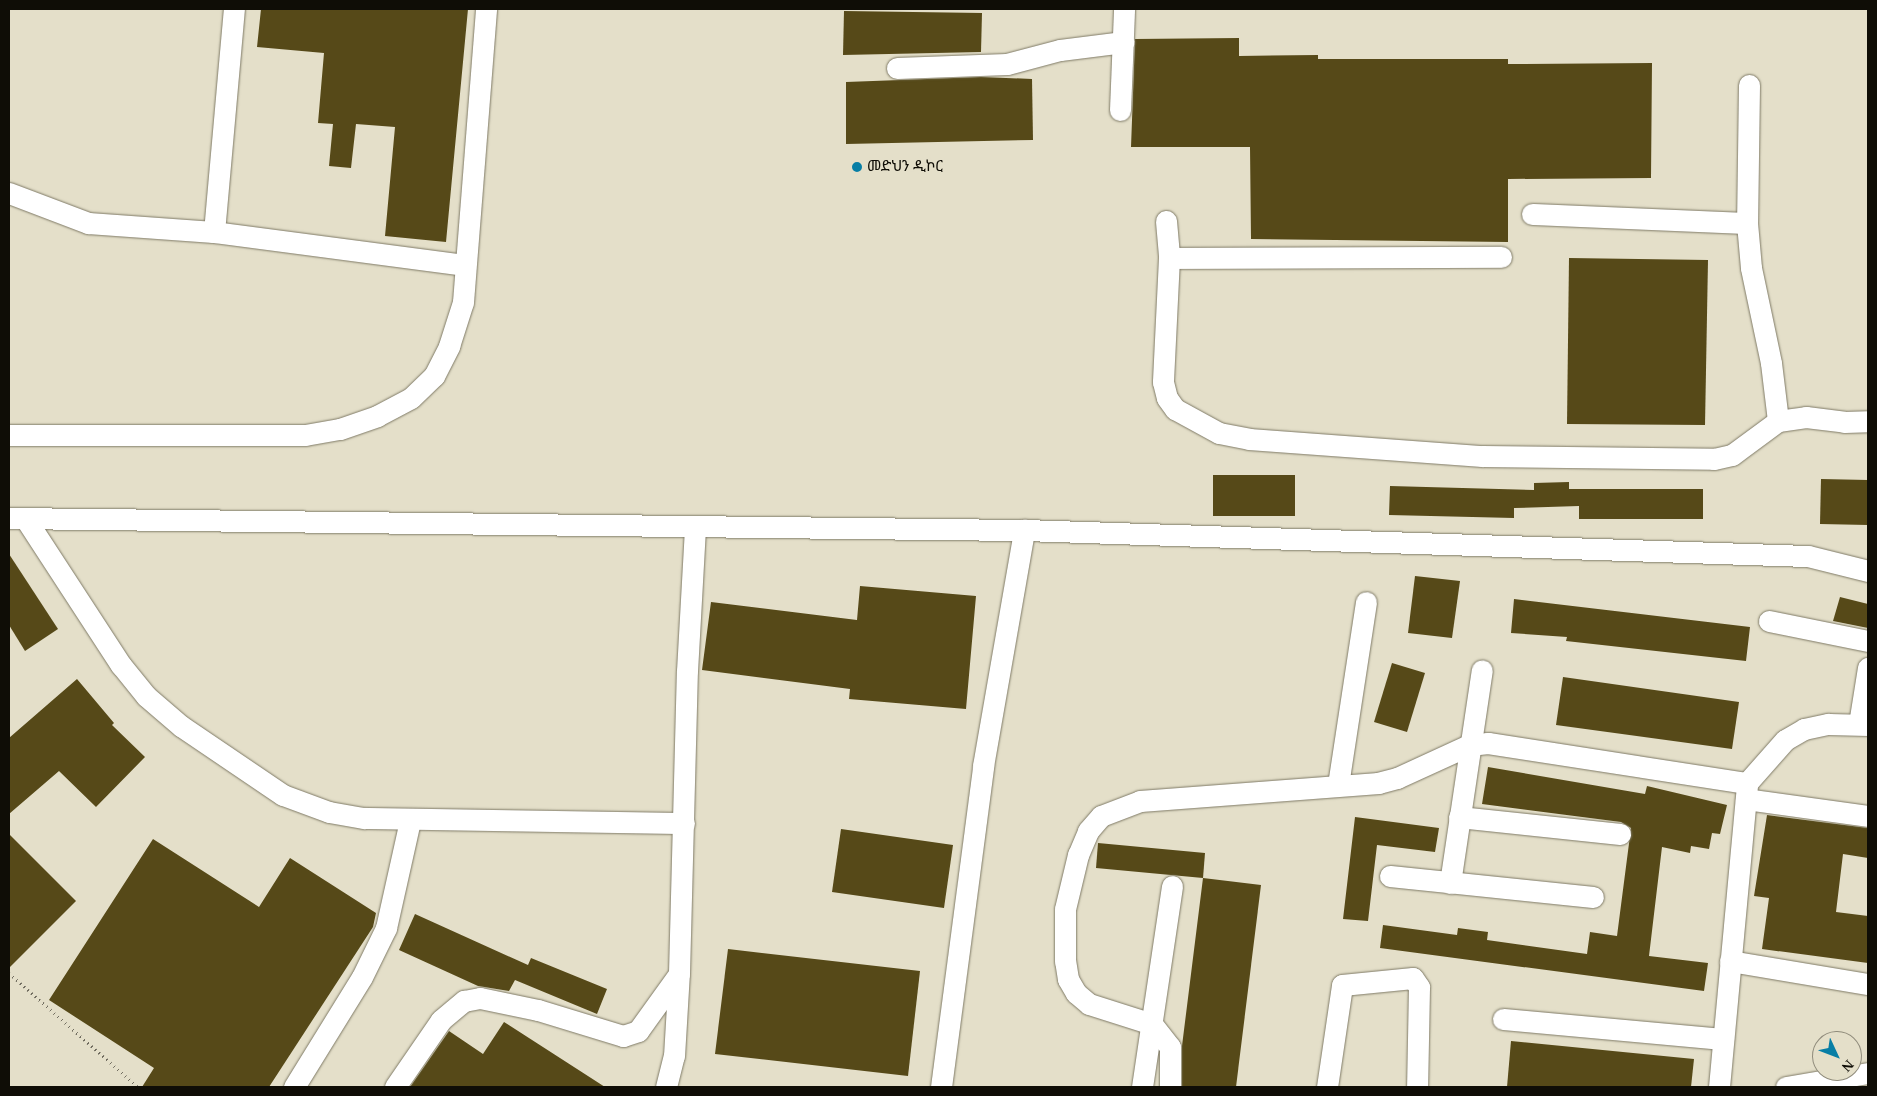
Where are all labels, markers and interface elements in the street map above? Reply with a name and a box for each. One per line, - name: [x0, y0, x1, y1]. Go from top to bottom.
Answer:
- place label: መድህን ዲኮር: [867, 158, 943, 176]
- marker: መድህን ዲኮር: [851, 161, 863, 173]
- north arrow: [1812, 1031, 1862, 1081]
- text: N: [1839, 1057, 1857, 1075]

